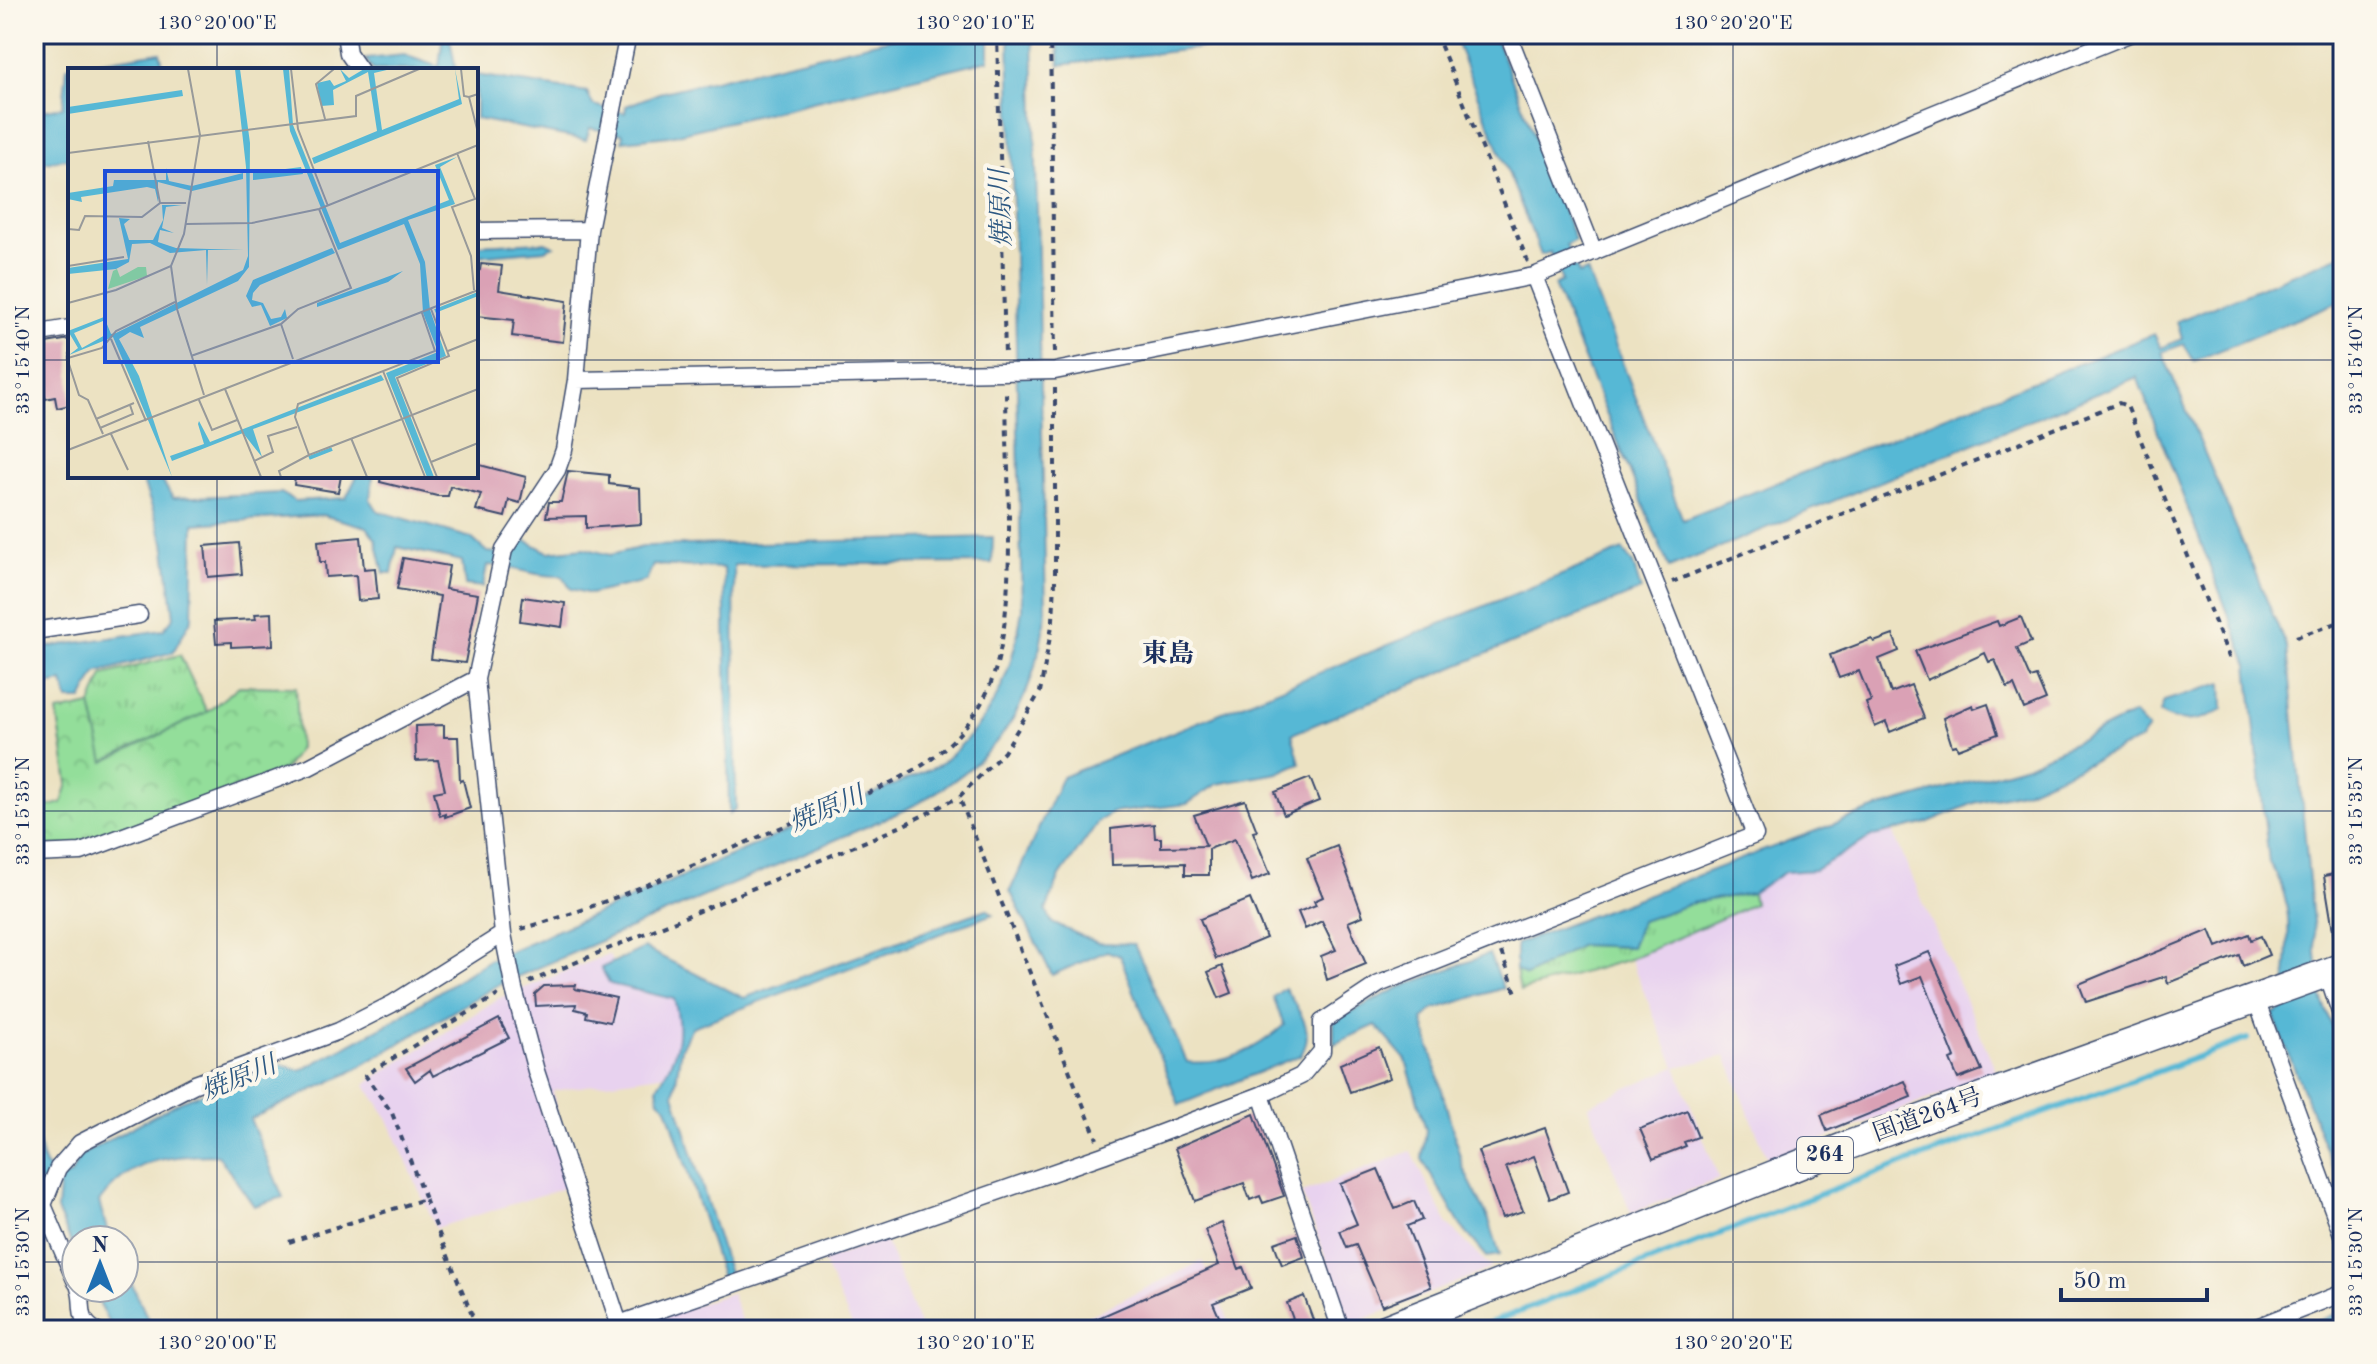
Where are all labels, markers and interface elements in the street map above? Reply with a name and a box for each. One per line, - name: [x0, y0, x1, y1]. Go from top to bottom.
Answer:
- text: 130°20'00"E: [157, 14, 277, 34]
- text: 130°20'10"E: [915, 14, 1035, 34]
- text: 130°20'20"E: [1673, 14, 1793, 34]
- inset map: [68, 68, 478, 478]
- water label: 焼原川: [986, 166, 1016, 248]
- text: 33°15'40"N: [14, 305, 34, 415]
- text: 33°15'40"N: [2347, 305, 2367, 415]
- district label: 東島: [1142, 639, 1194, 668]
- text: 33°15'35"N: [14, 756, 34, 866]
- text: 33°15'35"N: [2347, 756, 2367, 866]
- water label: 焼原川: [785, 780, 871, 837]
- water label: 焼原川: [197, 1049, 283, 1106]
- street label: 国道264号: [1869, 1082, 1986, 1147]
- road number: 264: [1797, 1137, 1853, 1173]
- text: 33°15'30"N: [14, 1207, 34, 1317]
- text: 33°15'30"N: [2347, 1207, 2367, 1317]
- north arrow: [60, 1224, 140, 1304]
- text: N: [92, 1235, 109, 1257]
- scale bar: [2061, 1252, 2207, 1302]
- text: 50 m: [2073, 1270, 2127, 1294]
- text: 130°20'00"E: [157, 1334, 277, 1354]
- text: 130°20'10"E: [915, 1334, 1035, 1354]
- text: 130°20'20"E: [1673, 1334, 1793, 1354]

